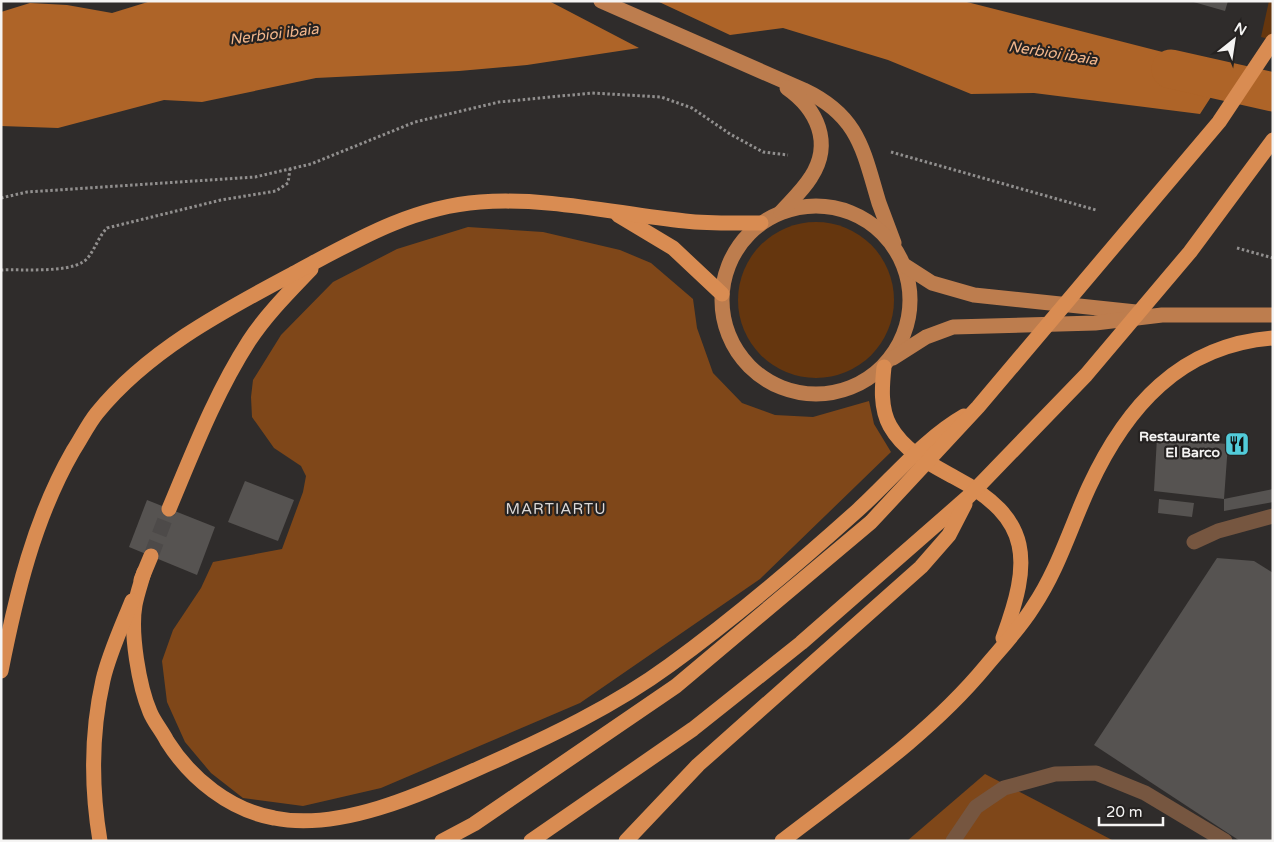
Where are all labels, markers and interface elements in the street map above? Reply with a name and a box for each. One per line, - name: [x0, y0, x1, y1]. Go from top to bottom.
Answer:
- north arrow: [1209, 15, 1259, 65]
- text: N: [1231, 19, 1249, 39]
- water label: Nerbioi ibaia: [228, 20, 320, 48]
- water label: Nerbioi ibaia: [1007, 37, 1099, 69]
- place label: Restaurante El Barco: [1139, 428, 1220, 461]
- restaurant icon: Restaurante El Barco: [1224, 431, 1250, 457]
- district label: MARTIARTU: [505, 500, 607, 518]
- scale bar: [1099, 794, 1163, 826]
- text: 20 m: [1106, 803, 1143, 821]

